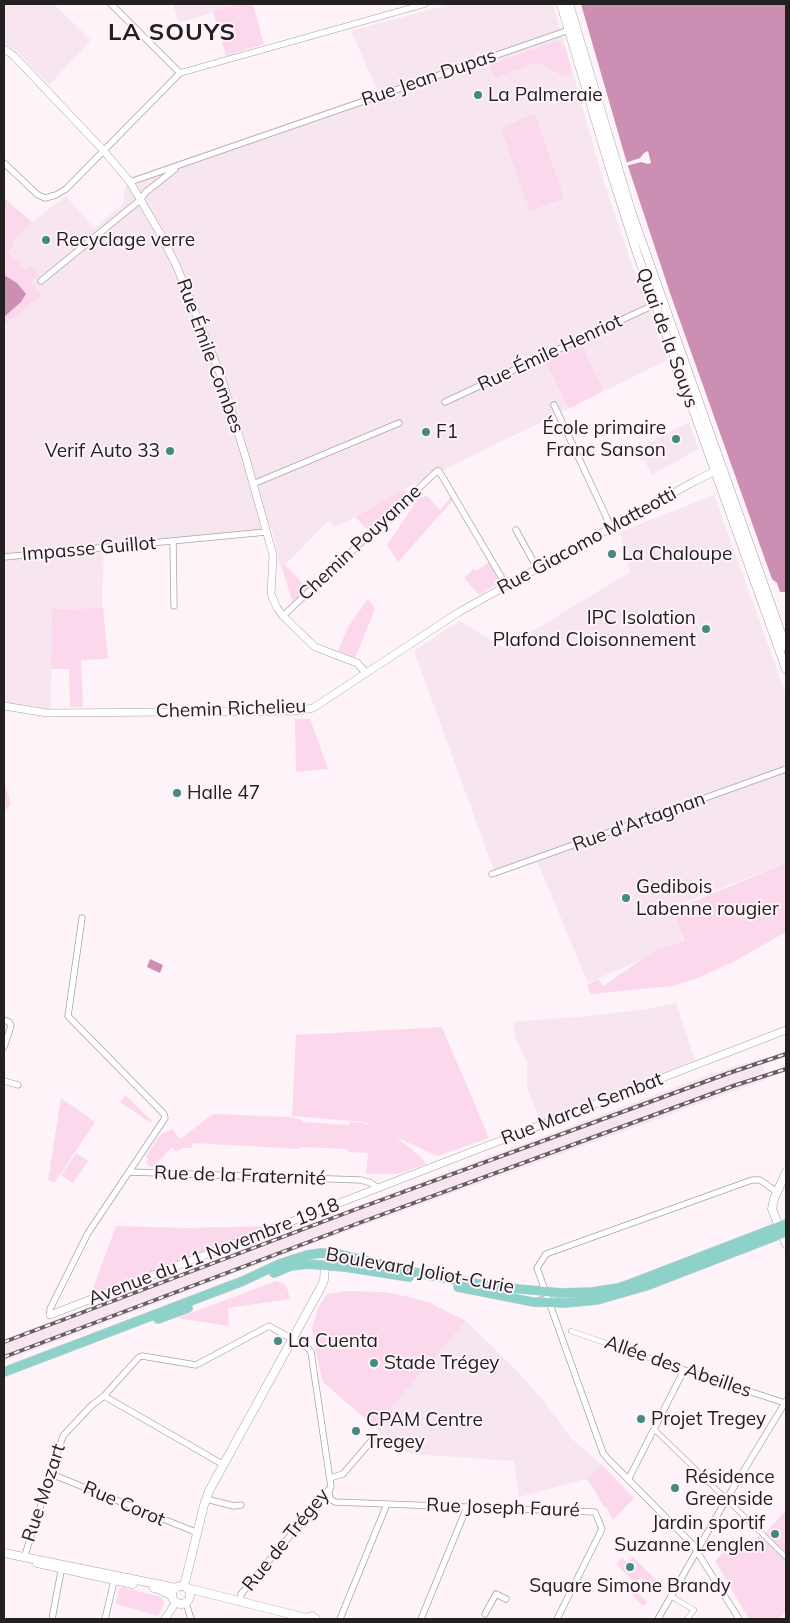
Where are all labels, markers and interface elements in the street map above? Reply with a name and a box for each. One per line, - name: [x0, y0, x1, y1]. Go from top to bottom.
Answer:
- district label: LA SOUYS: [107, 19, 237, 47]
- street label: Rue Jean Dupas: [359, 44, 499, 112]
- place label: La Palmeraie: [488, 84, 603, 106]
- marker: La Palmeraie: [472, 89, 484, 101]
- place label: Recyclage verre: [56, 229, 195, 251]
- marker: Recyclage verre: [40, 234, 52, 246]
- street label: Quai de la Souys: [631, 265, 703, 411]
- street label: Rue Émile Combes: [171, 276, 249, 436]
- street label: Rue Émile Henriot: [474, 310, 626, 396]
- place label: École primaire Franc Sanson: [542, 417, 666, 461]
- place label: F1: [436, 421, 458, 443]
- marker: F1: [420, 426, 432, 438]
- marker: École primaire Franc Sanson: [670, 433, 682, 445]
- place label: Verif Auto 33: [45, 440, 160, 462]
- marker: Verif Auto 33: [164, 445, 176, 457]
- street label: Chemin Pouyanne: [294, 480, 426, 606]
- street label: Rue Giacomo Matteotti: [494, 482, 680, 600]
- street label: Impasse Guillot: [21, 532, 157, 566]
- place label: La Chaloupe: [622, 543, 732, 565]
- marker: La Chaloupe: [606, 548, 618, 560]
- place label: IPC Isolation Plafond Cloisonnement: [493, 607, 696, 651]
- marker: IPC Isolation Plafond Cloisonnement: [700, 623, 712, 635]
- street label: Chemin Richelieu: [155, 695, 307, 723]
- place label: Halle 47: [187, 782, 260, 804]
- marker: Halle 47: [171, 787, 183, 799]
- street label: Rue d'Artagnan: [570, 787, 708, 857]
- place label: Gedibois Labenne rougier: [636, 876, 779, 920]
- marker: Gedibois Labenne rougier: [620, 892, 632, 904]
- street label: Rue Marcel Sembat: [498, 1068, 666, 1150]
- street label: Rue de la Fraternité: [154, 1162, 326, 1190]
- street label: Avenue du 11 Novembre 1918: [85, 1193, 343, 1311]
- street label: Boulevard Joliot-Curie: [324, 1243, 516, 1299]
- place label: La Cuenta: [288, 1330, 378, 1352]
- street label: Allée des Abeilles: [602, 1331, 754, 1403]
- marker: La Cuenta: [272, 1335, 284, 1347]
- place label: Stade Trégey: [384, 1352, 499, 1374]
- marker: Stade Trégey: [368, 1357, 380, 1369]
- place label: Projet Tregey: [651, 1408, 766, 1430]
- place label: CPAM Centre Tregey: [366, 1409, 483, 1453]
- marker: Projet Tregey: [635, 1413, 647, 1425]
- marker: CPAM Centre Tregey: [350, 1425, 362, 1437]
- street label: Rue Mozart: [17, 1441, 71, 1545]
- place label: Résidence Greenside: [685, 1466, 775, 1510]
- street label: Rue Corot: [80, 1477, 168, 1531]
- marker: Résidence Greenside: [669, 1482, 681, 1494]
- street label: Rue de Trégey: [238, 1484, 334, 1596]
- street label: Rue Joseph Fauré: [426, 1494, 580, 1522]
- place label: Jardin sportif Suzanne Lenglen: [614, 1512, 765, 1556]
- marker: Jardin sportif Suzanne Lenglen: [769, 1528, 781, 1540]
- marker: Square Simone Brandy: [624, 1561, 636, 1573]
- place label: Square Simone Brandy: [529, 1575, 731, 1597]

